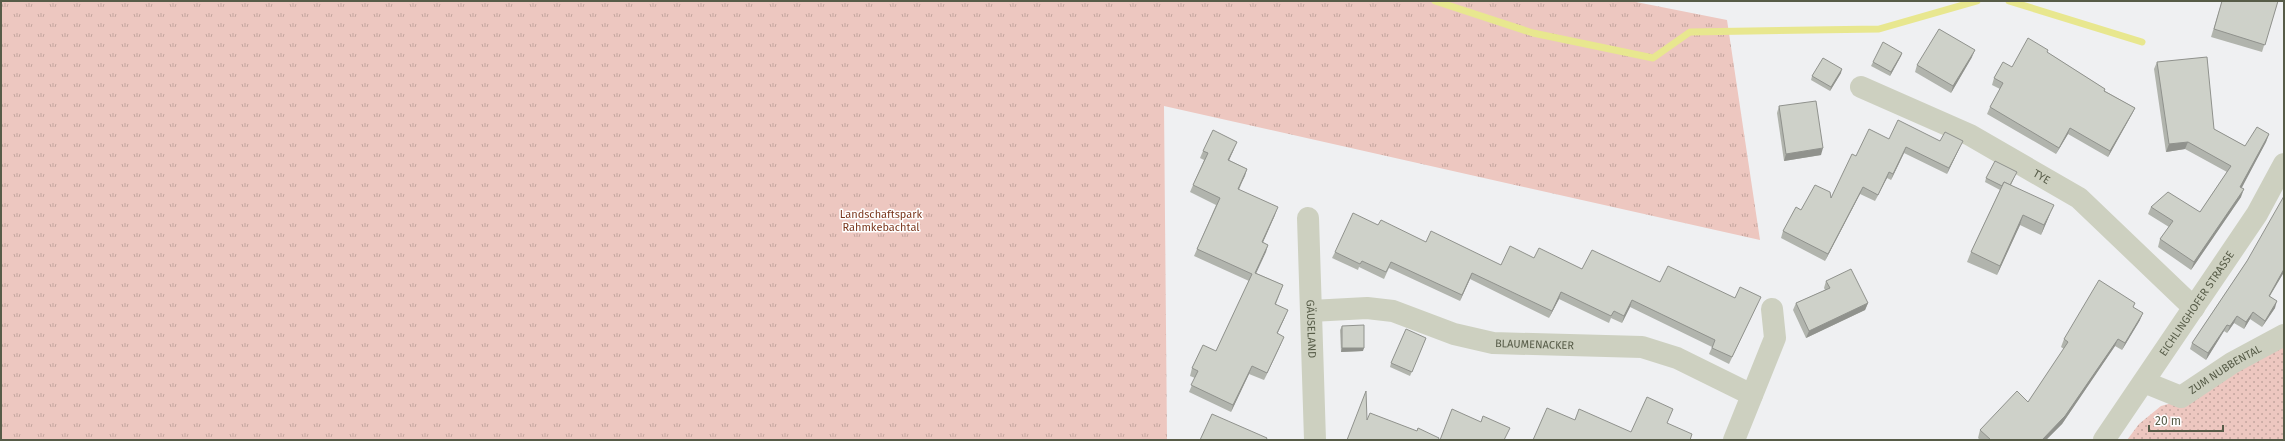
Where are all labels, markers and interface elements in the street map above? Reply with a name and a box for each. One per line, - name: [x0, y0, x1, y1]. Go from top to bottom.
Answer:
- street label: TYE: [2031, 167, 2053, 187]
- park label: Landschaftspark Rahmkebachtal: [840, 208, 923, 234]
- street label: EICHLINGHOFER STRASSE: [2157, 248, 2237, 359]
- street label: GÄUSELAND: [1304, 299, 1318, 358]
- street label: BLAUMENACKER: [1495, 337, 1575, 352]
- street label: ZUM NUBBENTAL: [2186, 342, 2264, 397]
- scale bar: [2149, 407, 2223, 433]
- text: 20 m: [2155, 414, 2181, 428]

